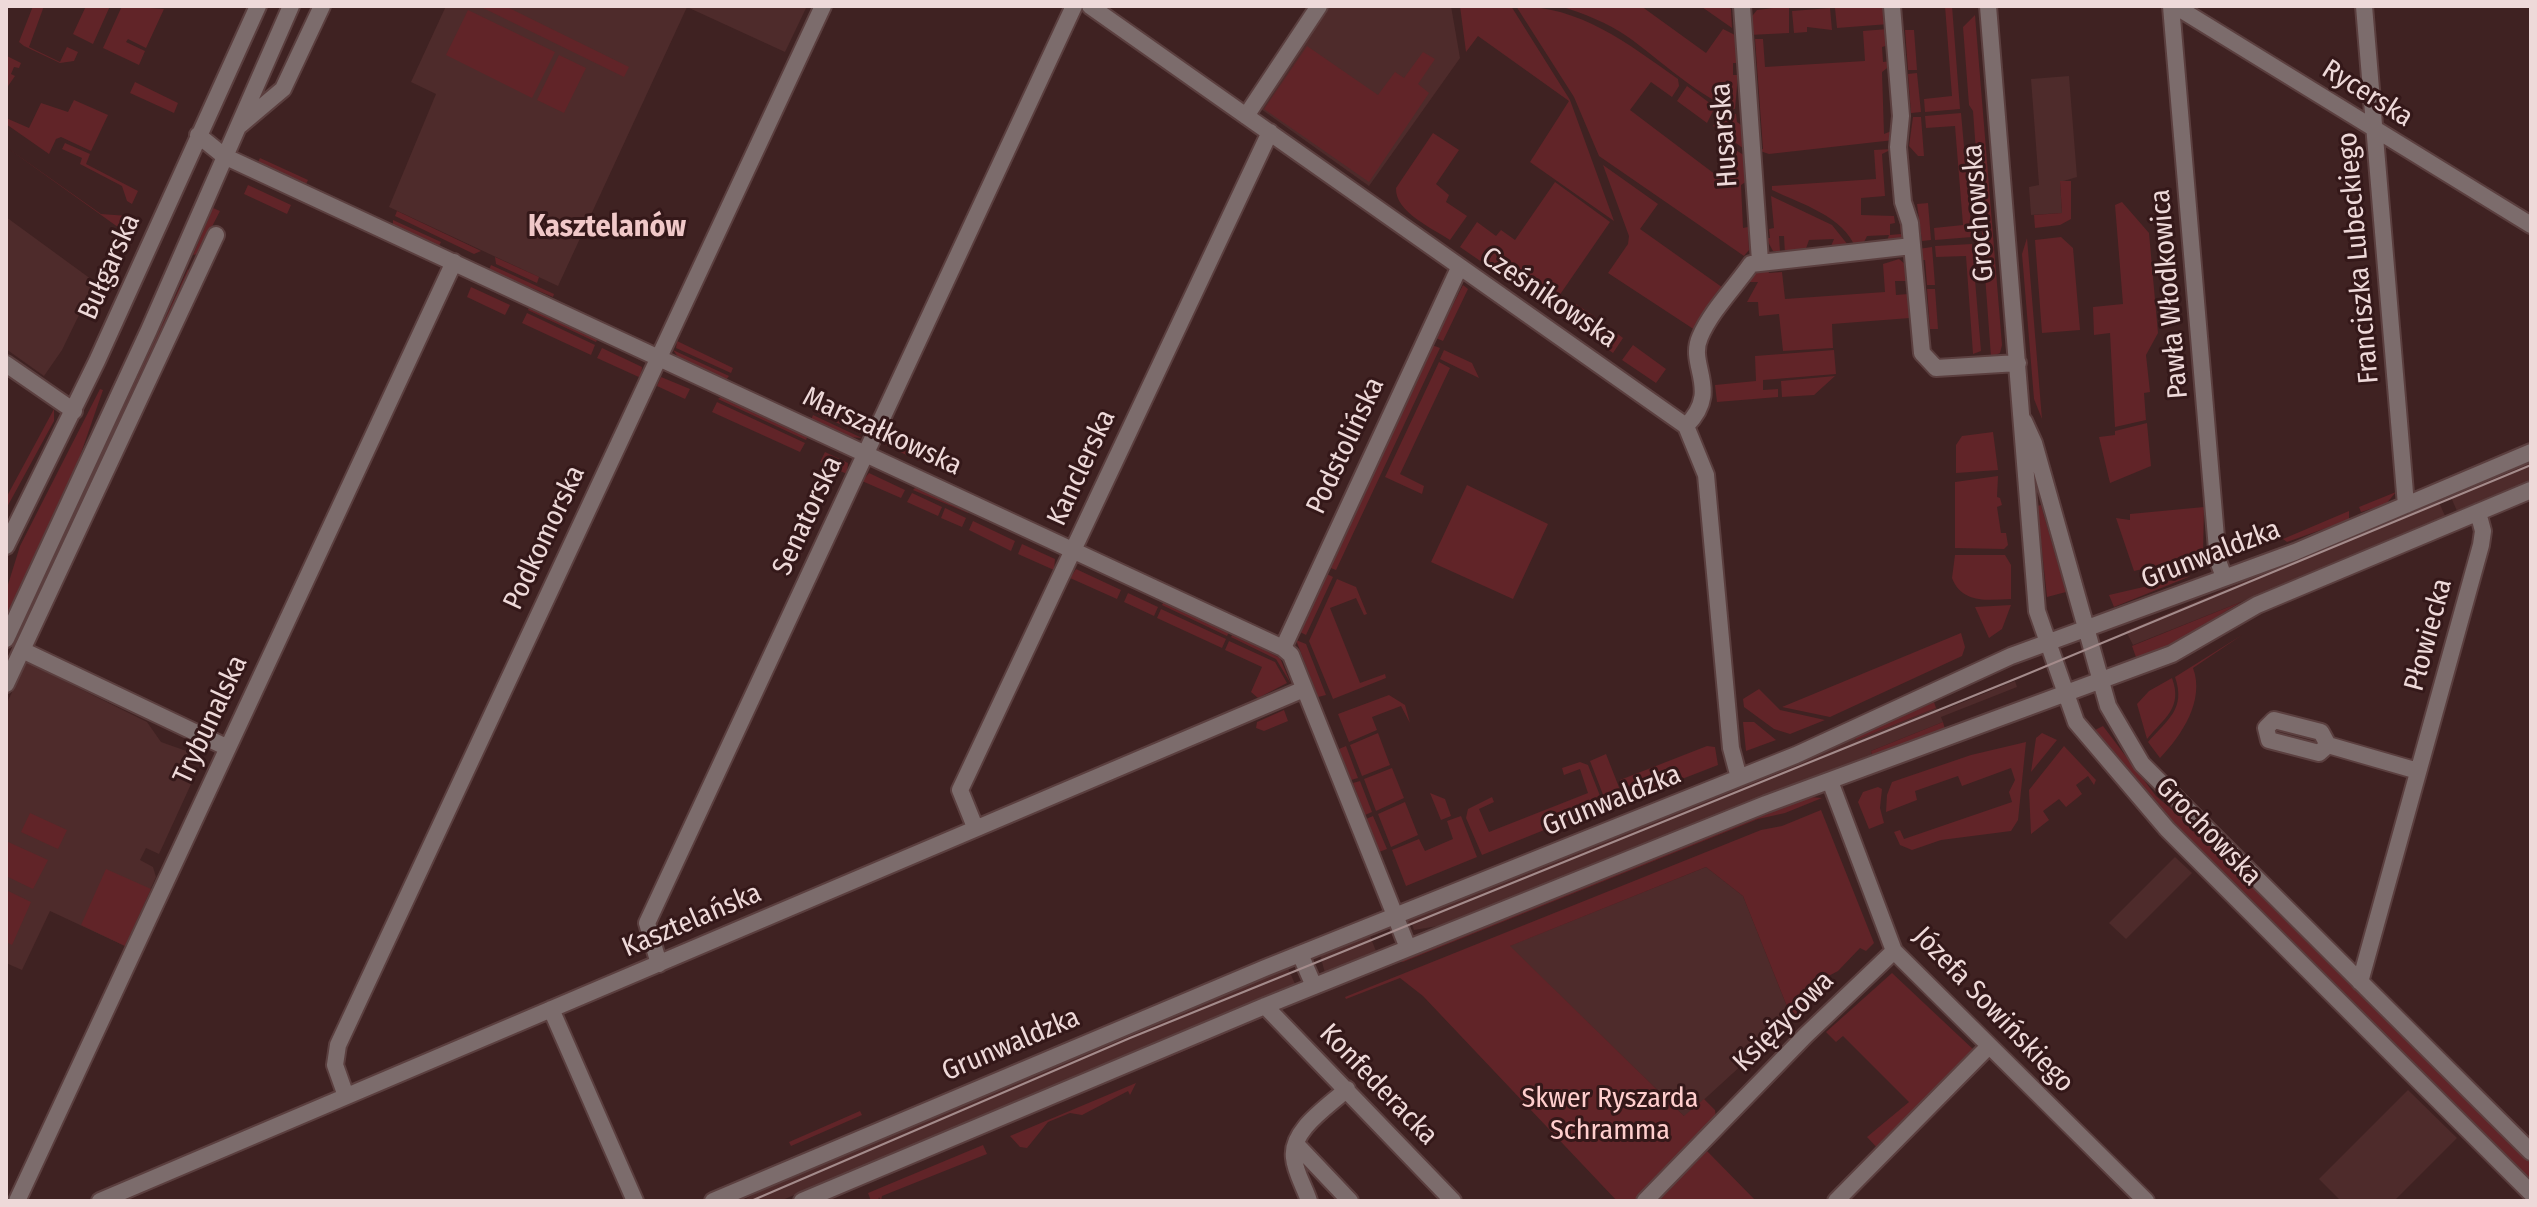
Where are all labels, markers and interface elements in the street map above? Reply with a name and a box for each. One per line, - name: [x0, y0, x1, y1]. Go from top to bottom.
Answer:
- street label: Rycerska: [2315, 53, 2419, 135]
- street label: Husarska: [1705, 82, 1745, 188]
- street label: Franciszka Lubeckiego: [2331, 131, 2387, 385]
- street label: Grochowska: [1956, 143, 2002, 283]
- street label: Pawła Włodkowica: [2144, 188, 2196, 400]
- street label: Bułgarska: [72, 209, 148, 325]
- district label: Kasztelanów: [528, 210, 686, 246]
- street label: Cześnikowska: [1475, 240, 1623, 356]
- street label: Podstolińska: [1300, 373, 1392, 519]
- street label: Marszałkowska: [797, 381, 967, 483]
- street label: Kanclerska: [1041, 405, 1123, 531]
- street label: Senatorska: [766, 451, 850, 581]
- street label: Podkomorska: [497, 461, 593, 615]
- street label: Grunwaldzka: [2137, 513, 2285, 597]
- street label: Płowiecka: [2398, 575, 2460, 695]
- street label: Trybunalska: [167, 650, 255, 790]
- street label: Grunwaldzka: [1538, 758, 1686, 844]
- street label: Grochowska: [2148, 771, 2268, 893]
- street label: Kasztelańska: [617, 877, 767, 965]
- street label: Józefa Sowińskiego: [1905, 920, 2081, 1100]
- street label: Księżycowa: [1727, 965, 1841, 1079]
- street label: Grunwaldzka: [937, 1001, 1085, 1089]
- street label: Konfederacka: [1312, 1017, 1444, 1153]
- park label: Skwer Ryszarda Schramma: [1521, 1082, 1699, 1148]

